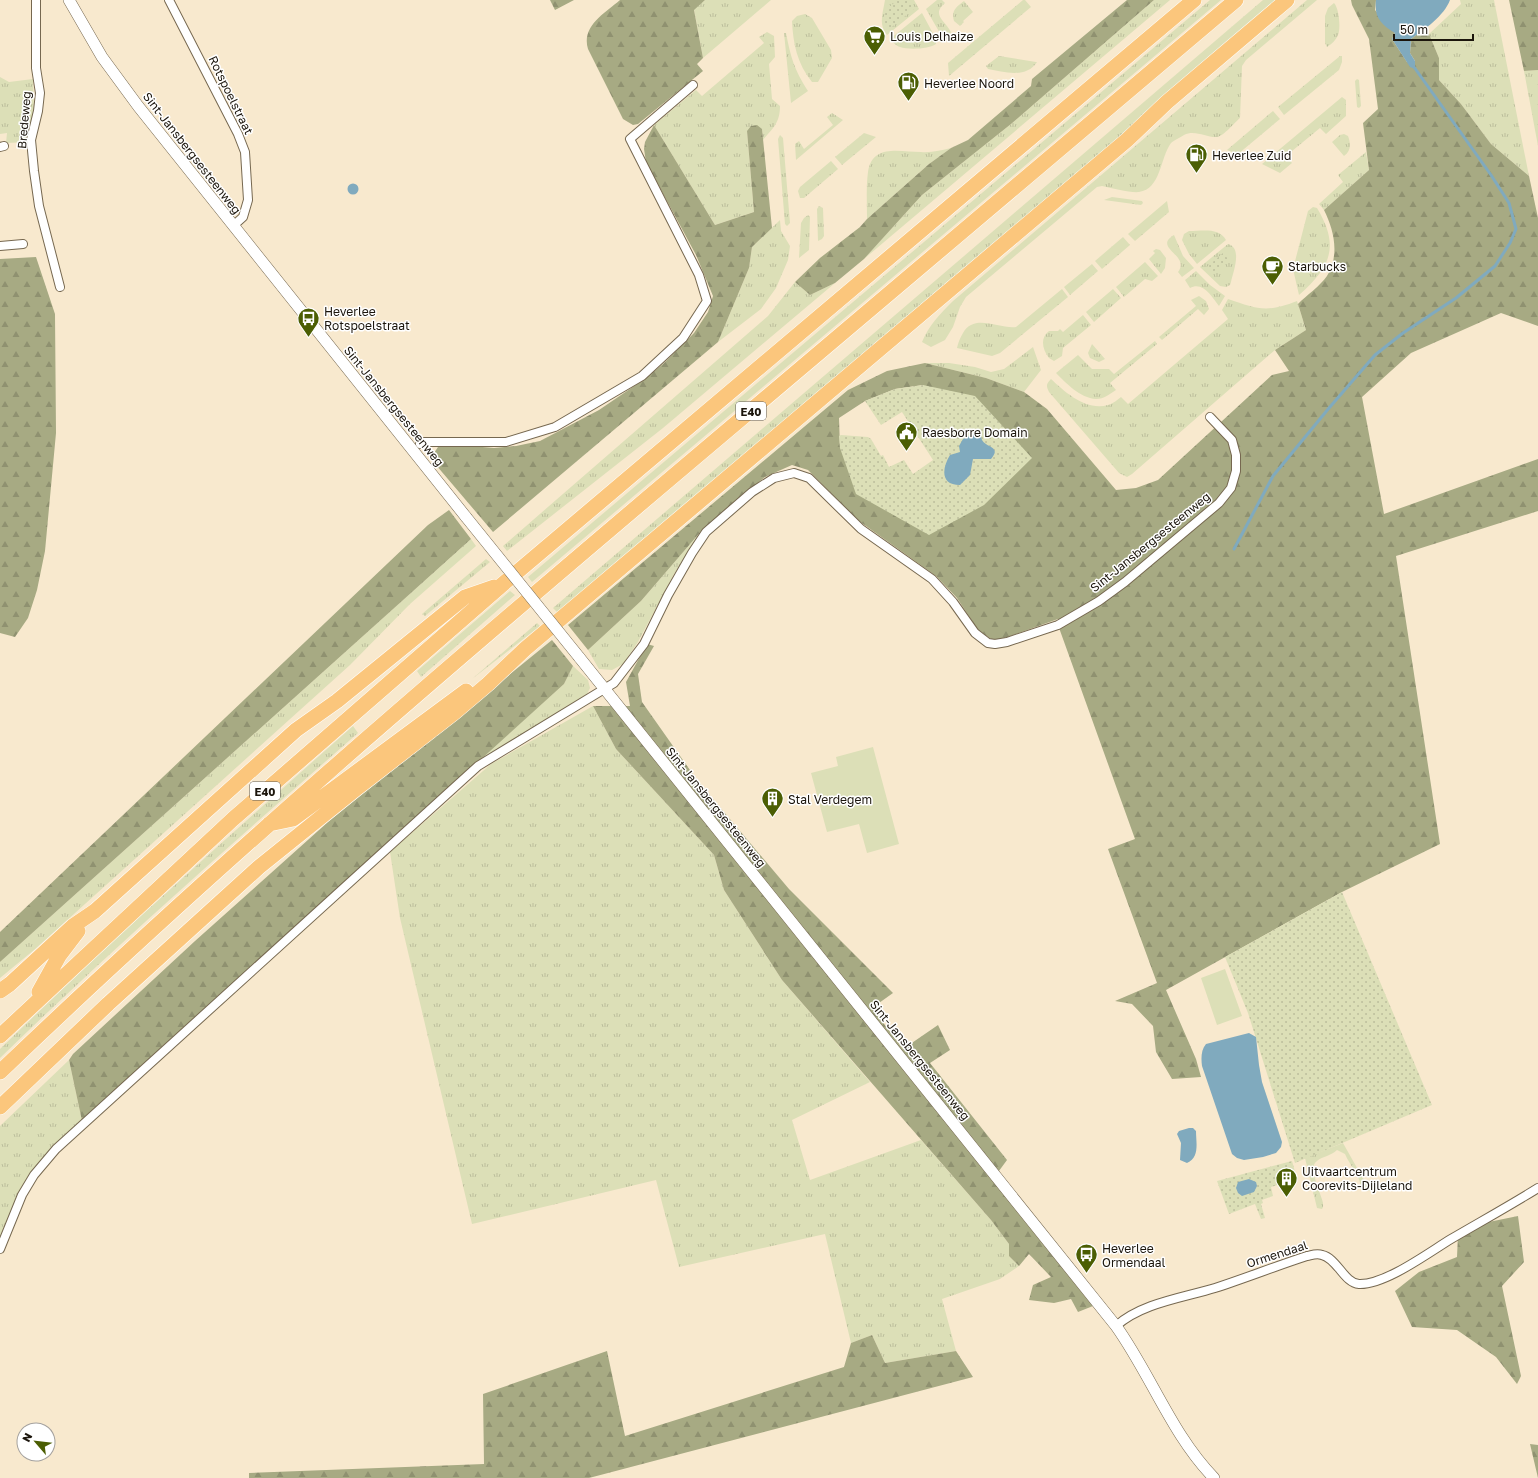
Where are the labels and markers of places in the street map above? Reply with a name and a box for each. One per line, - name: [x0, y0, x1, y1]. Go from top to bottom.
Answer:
- supermarket icon: Louis Delhaize: [861, 23, 887, 56]
- place label: Louis Delhaize: [890, 29, 973, 44]
- fuel station icon: Heverlee Noord: [896, 70, 922, 103]
- place label: Heverlee Noord: [924, 76, 1014, 91]
- fuel station icon: Heverlee Zuid: [1184, 142, 1210, 175]
- place label: Heverlee Zuid: [1212, 148, 1291, 163]
- cafe icon: Starbucks: [1260, 253, 1286, 286]
- place label: Starbucks: [1288, 259, 1346, 274]
- place label: Heverlee Rotspoelstraat: [324, 304, 410, 333]
- bus stop icon: Heverlee Rotspoelstraat: [296, 305, 322, 338]
- public building icon: Raesborre Domain: [894, 419, 920, 452]
- place label: Raesborre Domain: [922, 425, 1028, 440]
- building icon: Stal Verdegem: [759, 786, 785, 819]
- place label: Stal Verdegem: [788, 792, 872, 807]
- place label: Uitvaartcentrum Coorevits-Dijleland: [1302, 1164, 1412, 1193]
- building icon: Uitvaartcentrum Coorevits-Dijleland: [1273, 1165, 1299, 1198]
- place label: Heverlee Ormendaal: [1102, 1241, 1165, 1270]
- bus stop icon: Heverlee Ormendaal: [1074, 1242, 1100, 1275]

